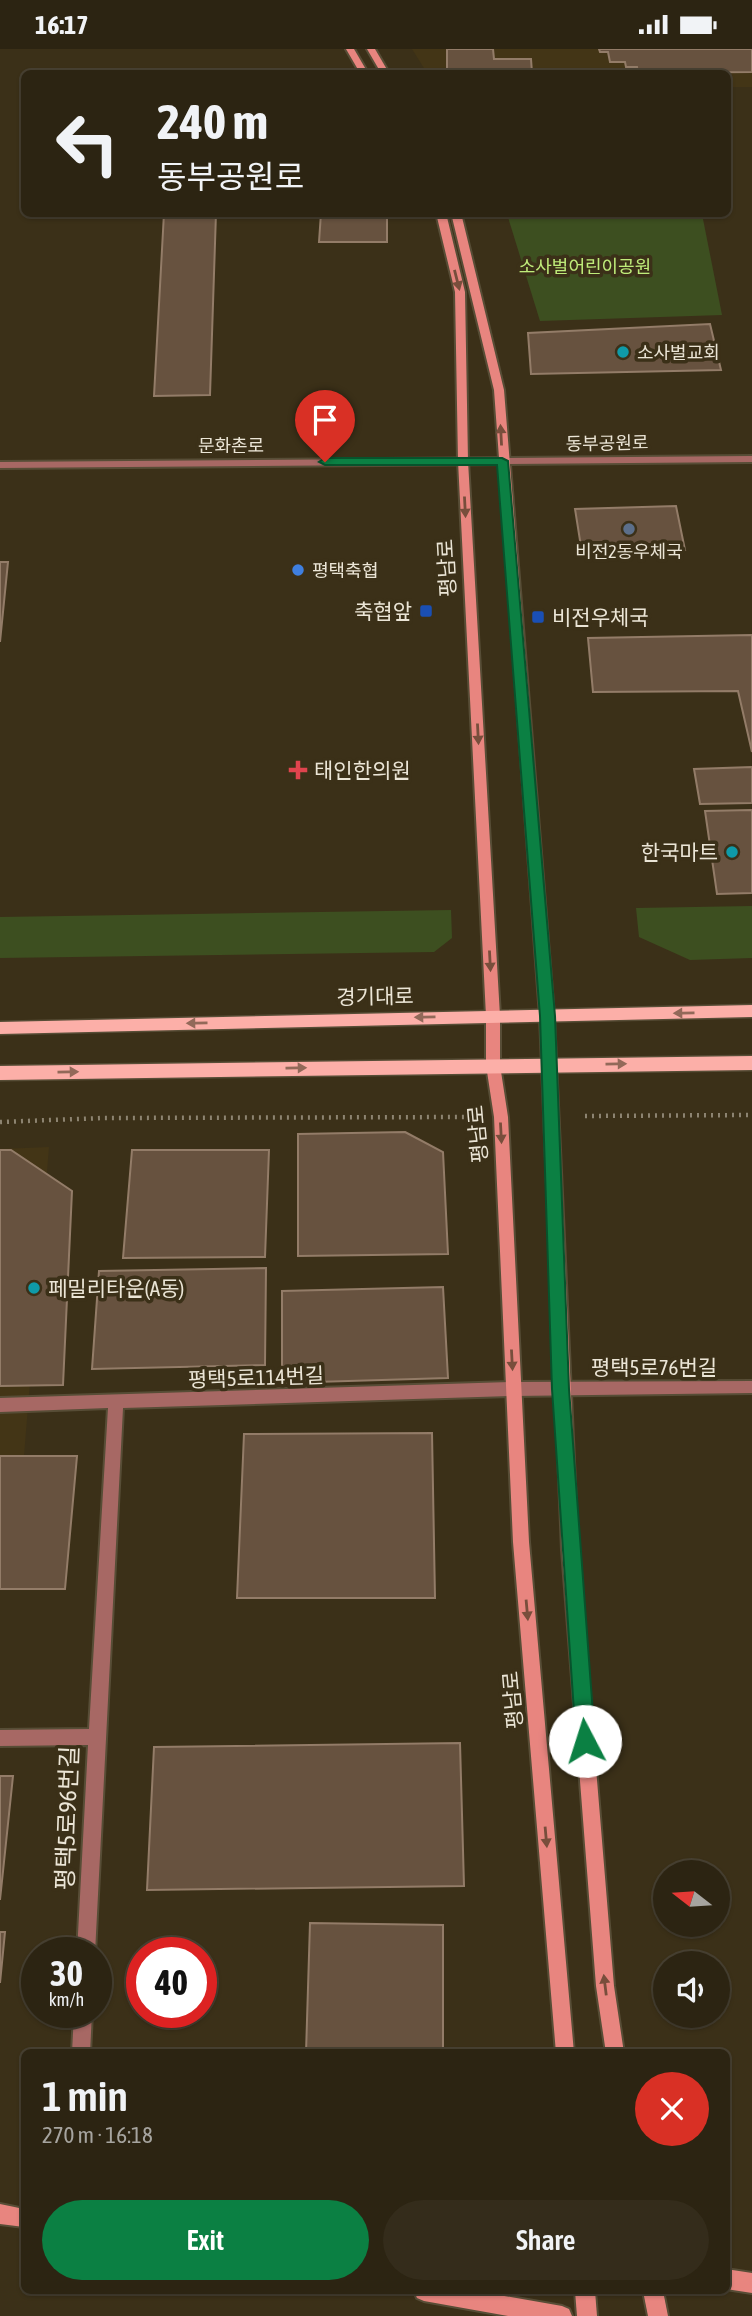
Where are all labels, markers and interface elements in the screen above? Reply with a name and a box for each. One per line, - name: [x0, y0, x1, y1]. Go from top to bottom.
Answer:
- text: 16:17: [35, 10, 89, 40]
- text: 240 m: [157, 93, 268, 149]
- icon: left: [42, 98, 133, 189]
- text: 동부공원로: [157, 158, 304, 195]
- park label: 소사벌어린이공원: [519, 256, 651, 277]
- one-way arrow: [451, 269, 462, 291]
- place label: 소사벌교회: [637, 342, 720, 363]
- marker: 소사벌교회: [615, 344, 631, 360]
- pin: [295, 390, 355, 462]
- icon: arrive: [306, 401, 344, 439]
- one-way arrow: [495, 424, 506, 446]
- street label: 동부공원로: [565, 432, 649, 454]
- street label: 문화촌로: [198, 435, 264, 456]
- one-way arrow: [460, 496, 471, 518]
- marker: 비전2동우체국: [621, 521, 637, 537]
- street label: 평남로: [432, 538, 460, 598]
- place label: 비전2동우체국: [575, 541, 683, 562]
- place label: 평택축협: [312, 560, 378, 581]
- marker: 평택축협: [290, 562, 306, 578]
- place label: 축협앞: [354, 599, 412, 623]
- marker: 축협앞: [418, 603, 434, 619]
- place label: 비전우체국: [552, 605, 649, 629]
- marker: 비전우체국: [530, 609, 546, 625]
- one-way arrow: [472, 723, 483, 745]
- place label: 태인한의원: [314, 758, 411, 782]
- marker: 태인한의원: [288, 760, 308, 780]
- place label: 한국마트: [641, 840, 718, 864]
- marker: 한국마트: [724, 844, 740, 860]
- one-way arrow: [485, 950, 496, 972]
- street label: 경기대로: [336, 983, 414, 1009]
- one-way arrow: [673, 1007, 695, 1019]
- one-way arrow: [414, 1012, 436, 1023]
- one-way arrow: [186, 1017, 208, 1029]
- one-way arrow: [605, 1058, 627, 1070]
- one-way arrow: [285, 1063, 307, 1074]
- one-way arrow: [57, 1067, 79, 1078]
- street label: 평남로: [463, 1104, 491, 1164]
- one-way arrow: [496, 1122, 507, 1144]
- place label: 페밀리타운(A동): [48, 1276, 184, 1300]
- marker: 페밀리타운(A동): [26, 1280, 42, 1296]
- one-way arrow: [507, 1349, 518, 1371]
- street label: 평택5로76번길: [591, 1355, 717, 1379]
- street label: 평택5로114번길: [188, 1363, 324, 1391]
- one-way arrow: [522, 1599, 533, 1621]
- street label: 평남로: [498, 1670, 526, 1730]
- position arrow: [548, 1704, 622, 1778]
- street label: 평택5로96번길: [51, 1745, 83, 1891]
- one-way arrow: [541, 1826, 552, 1848]
- north arrow: [653, 1860, 730, 1937]
- map controls: [653, 1860, 730, 2028]
- speed limit sign: 40: [126, 1937, 217, 2028]
- button: sound: [653, 1951, 730, 2028]
- text: 30: [50, 1953, 83, 1993]
- one-way arrow: [600, 1974, 611, 1996]
- text: km/h: [49, 1989, 84, 2010]
- text: 1 min: [42, 2072, 128, 2120]
- button: close: [635, 2072, 709, 2146]
- text: 270 m · 16:18: [42, 2122, 153, 2148]
- button: Exit: [42, 2200, 369, 2280]
- button: Share: [383, 2200, 709, 2280]

